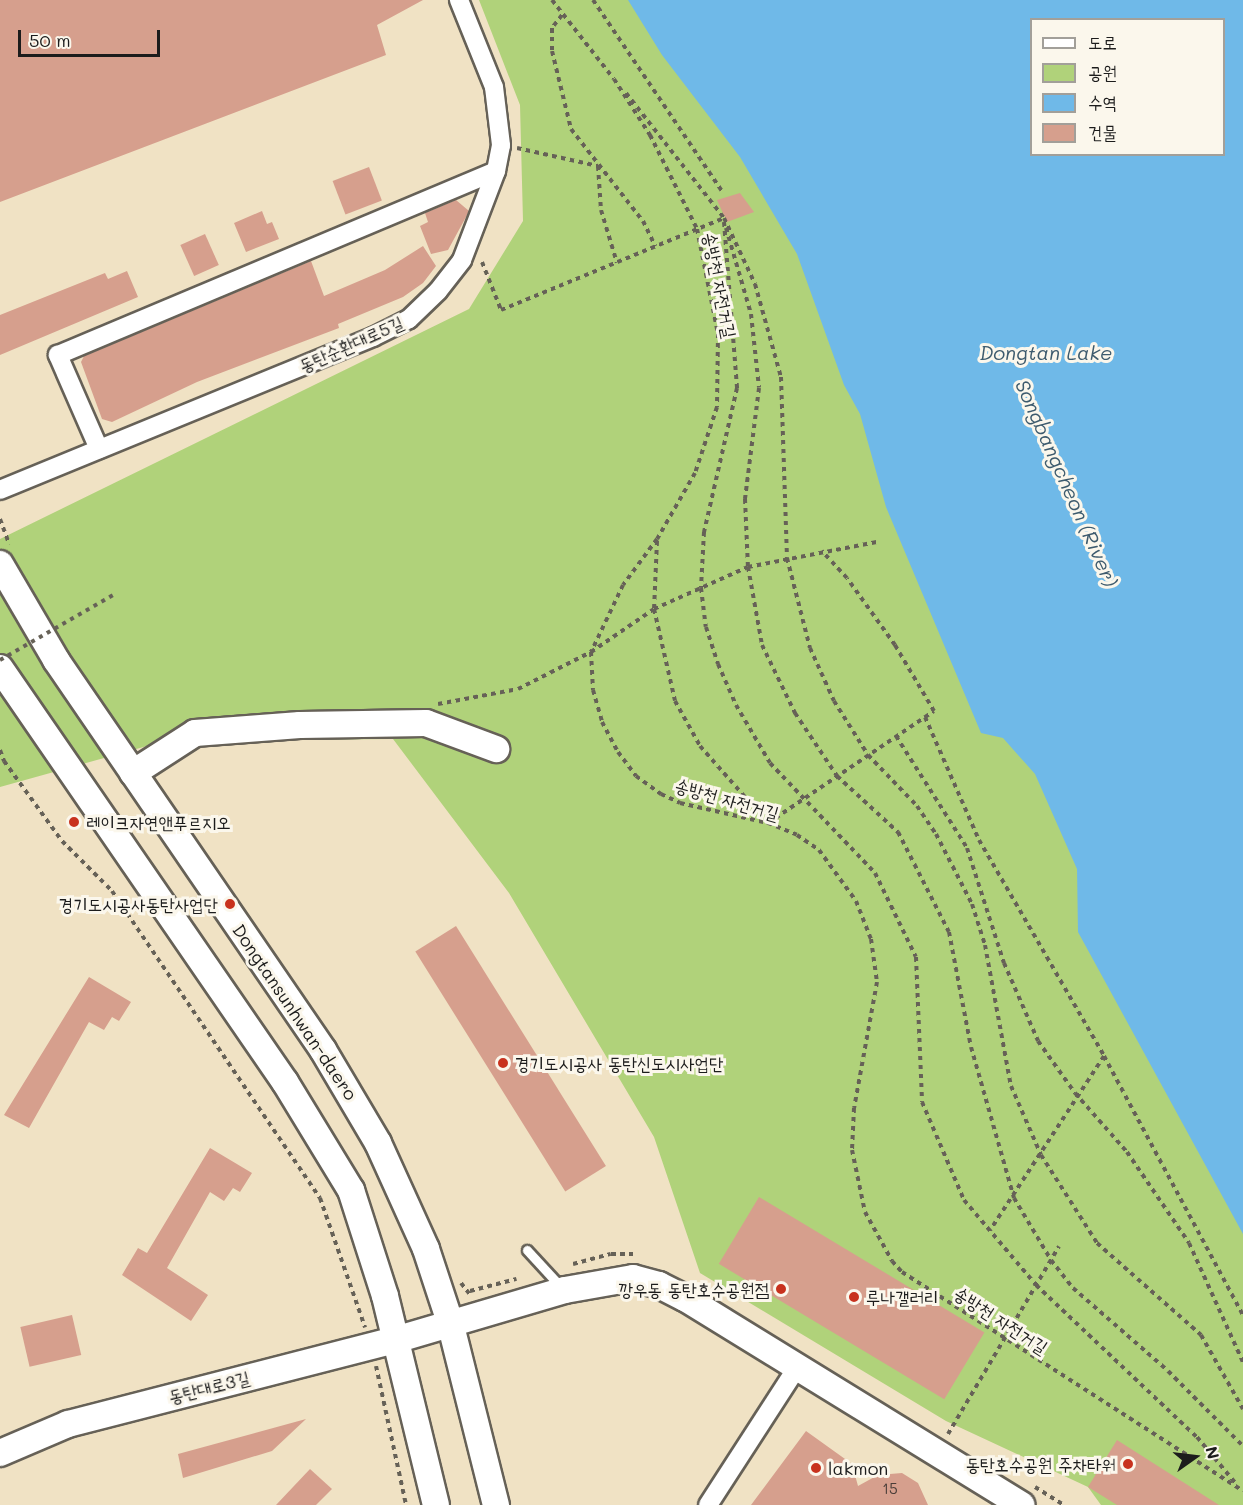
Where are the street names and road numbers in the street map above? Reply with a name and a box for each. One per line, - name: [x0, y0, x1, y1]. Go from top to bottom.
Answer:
- street label: 송방천 자전거길: [699, 230, 741, 340]
- street label: 동탄순환대로5길: [296, 311, 406, 377]
- street label: 송방천 자전거길: [673, 774, 781, 824]
- street label: Dongtansunhwan-daero: [228, 920, 362, 1104]
- street label: 송방천 자전거길: [950, 1282, 1052, 1358]
- street label: 동탄대로3길: [166, 1366, 252, 1408]

